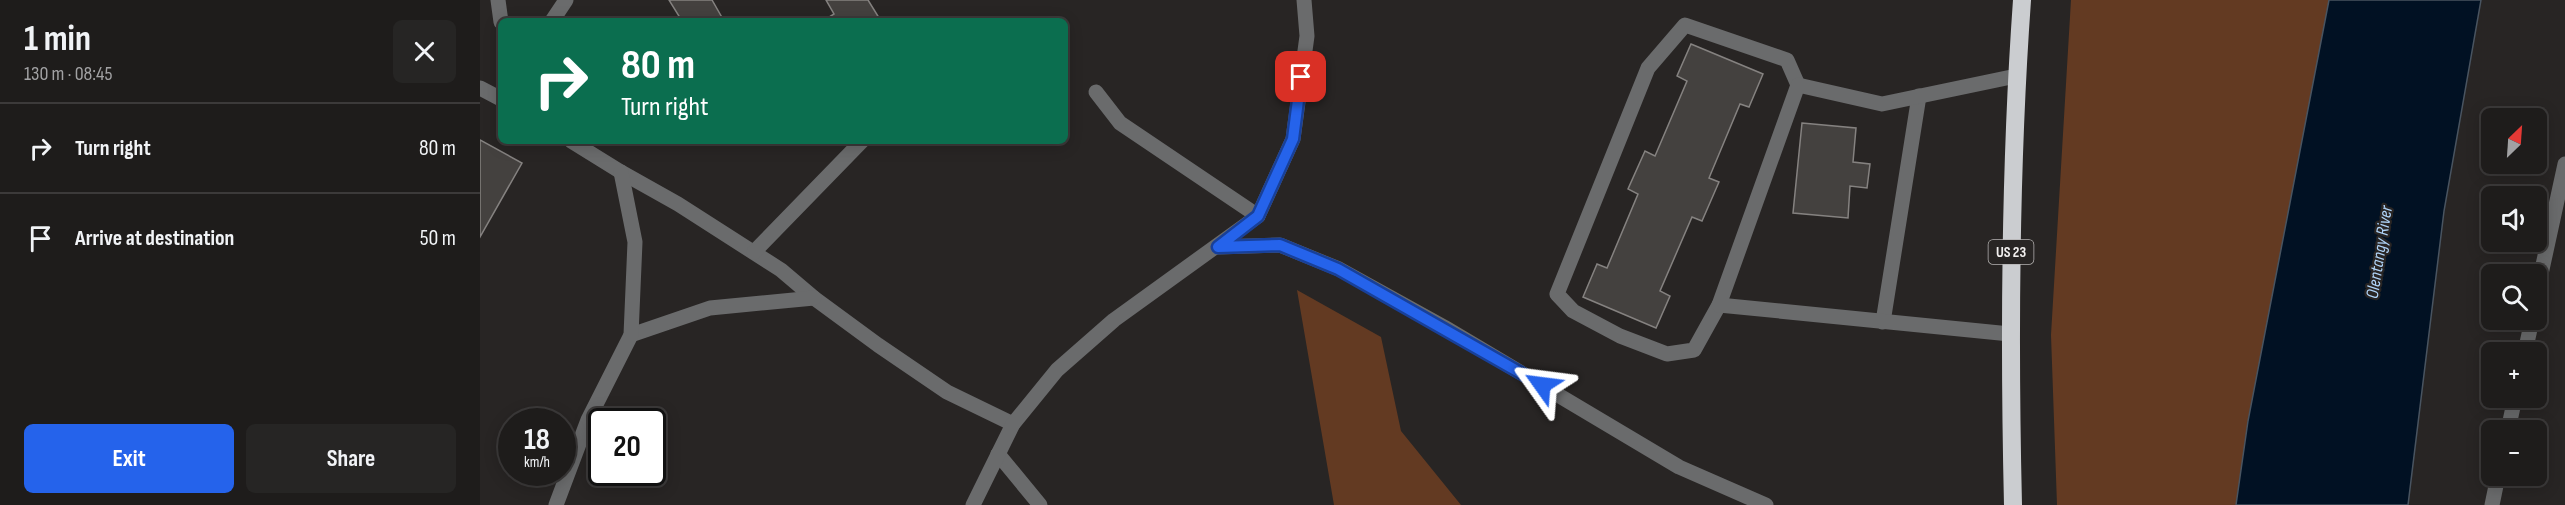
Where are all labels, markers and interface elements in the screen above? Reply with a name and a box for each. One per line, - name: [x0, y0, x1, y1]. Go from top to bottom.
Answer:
- text: 1 min: [24, 18, 91, 61]
- button: close: [393, 20, 456, 83]
- text: 80 m: [621, 40, 695, 91]
- icon: right: [522, 42, 600, 120]
- pin: [1275, 51, 1326, 102]
- icon: arrive: [1284, 60, 1317, 93]
- text: 130 m · 08:45: [24, 62, 113, 86]
- text: Turn right: [621, 91, 708, 123]
- north arrow: [2481, 108, 2547, 174]
- map controls: [2481, 108, 2547, 486]
- icon: right: [24, 132, 57, 165]
- text: Turn right: [75, 135, 151, 162]
- text: 80 m: [419, 135, 456, 162]
- button: sound: [2481, 186, 2547, 252]
- water label: Olentangy River: [2362, 203, 2397, 300]
- icon: arrive: [24, 222, 57, 255]
- text: Arrive at destination: [75, 225, 234, 252]
- text: 50 m: [420, 225, 456, 252]
- road number: US 23: [1988, 240, 2033, 264]
- button: search: [2481, 264, 2547, 330]
- button: +: [2481, 342, 2547, 408]
- position arrow: [1510, 353, 1574, 417]
- speed limit sign: 20: [588, 408, 666, 486]
- button: −: [2481, 420, 2547, 486]
- text: 18: [524, 422, 550, 458]
- button: Exit: [24, 424, 234, 493]
- button: Share: [246, 424, 456, 493]
- text: km/h: [524, 453, 550, 472]

